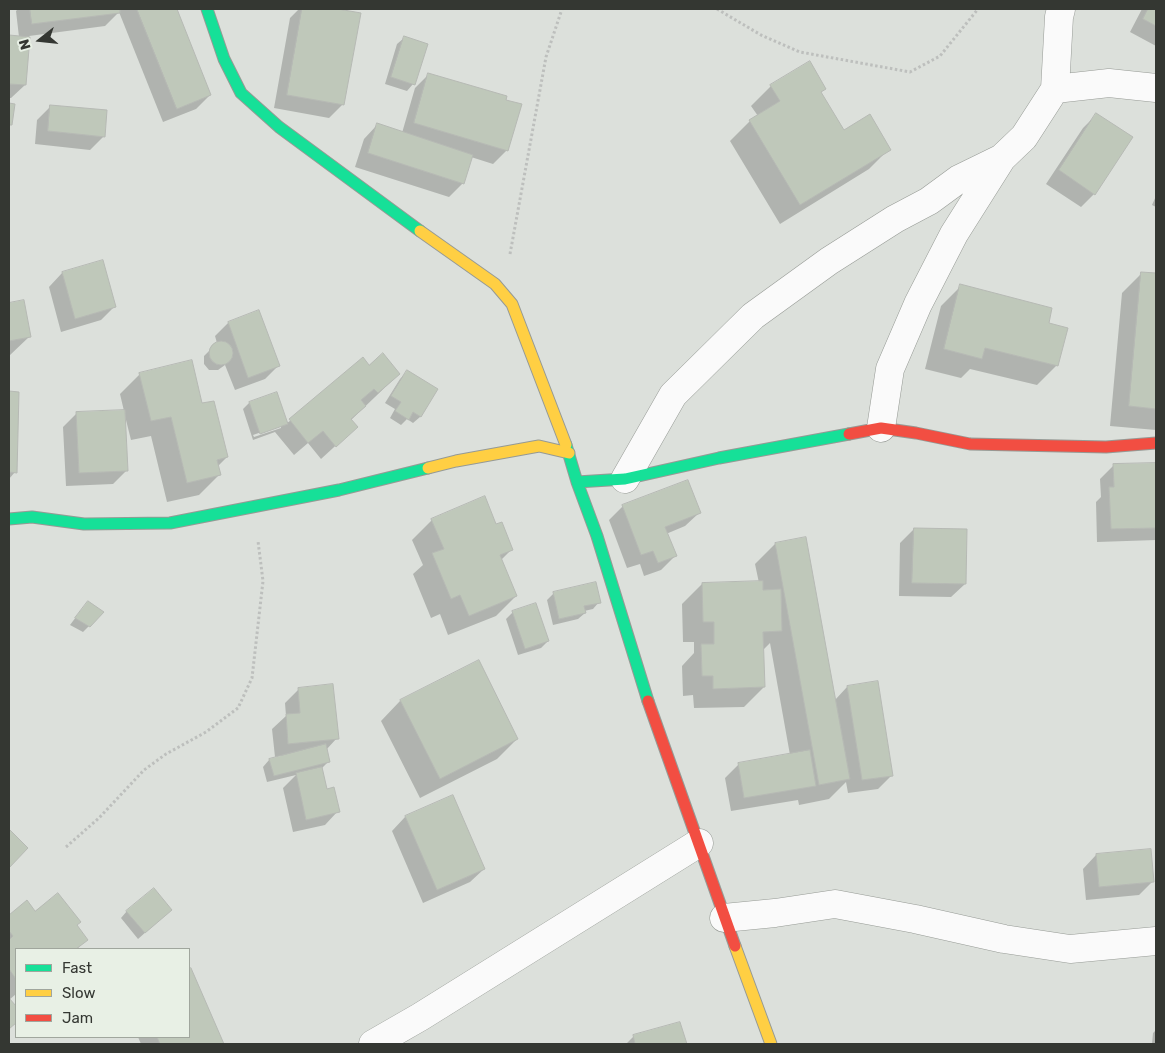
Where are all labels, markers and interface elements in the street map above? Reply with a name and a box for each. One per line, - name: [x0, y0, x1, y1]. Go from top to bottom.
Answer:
- north arrow: [15, 15, 65, 65]
- text: N: [16, 37, 35, 51]
- legend: [15, 948, 190, 1038]
- text: Fast: [62, 959, 92, 977]
- text: Slow: [62, 984, 95, 1002]
- text: Jam: [62, 1009, 93, 1027]

